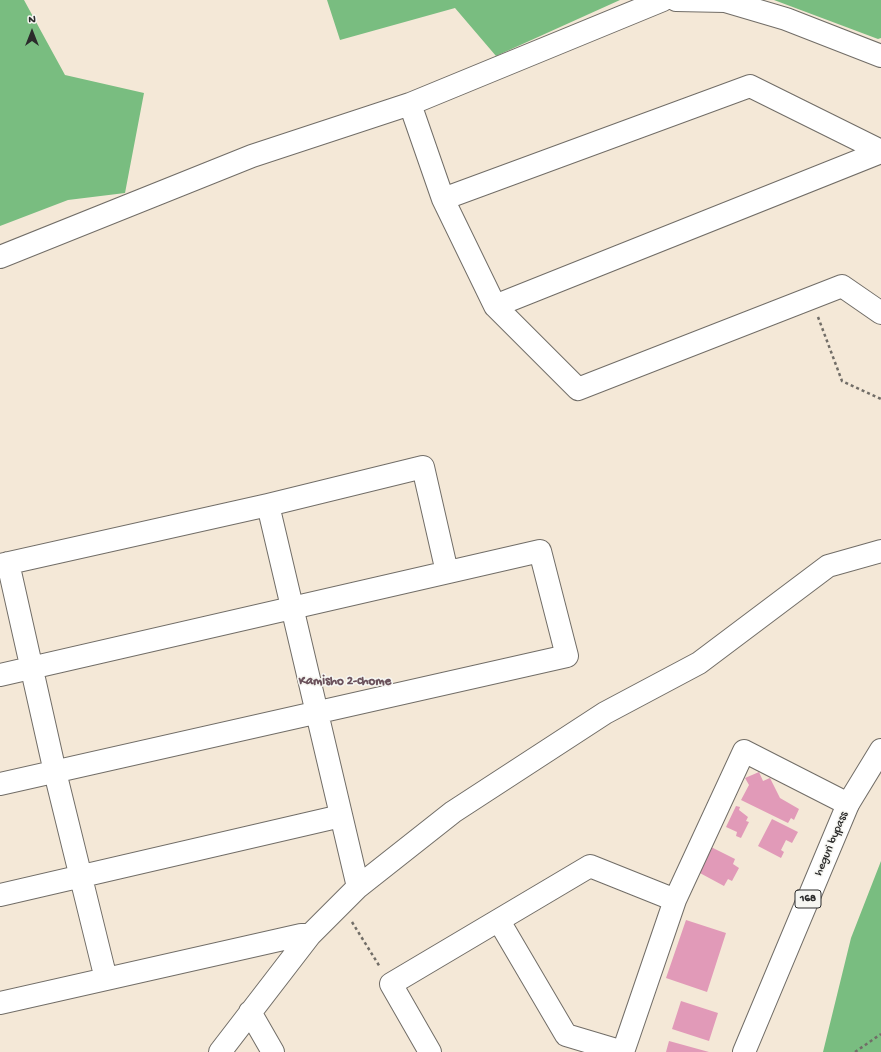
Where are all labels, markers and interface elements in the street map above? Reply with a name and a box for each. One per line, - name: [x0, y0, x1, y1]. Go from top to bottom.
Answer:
- north arrow: [12, 12, 52, 52]
- text: N: [28, 14, 36, 26]
- district label: Kamisho 2-chome: [299, 674, 391, 690]
- street label: heguri bypass: [812, 810, 852, 878]
- road number: 168: [795, 890, 821, 908]

